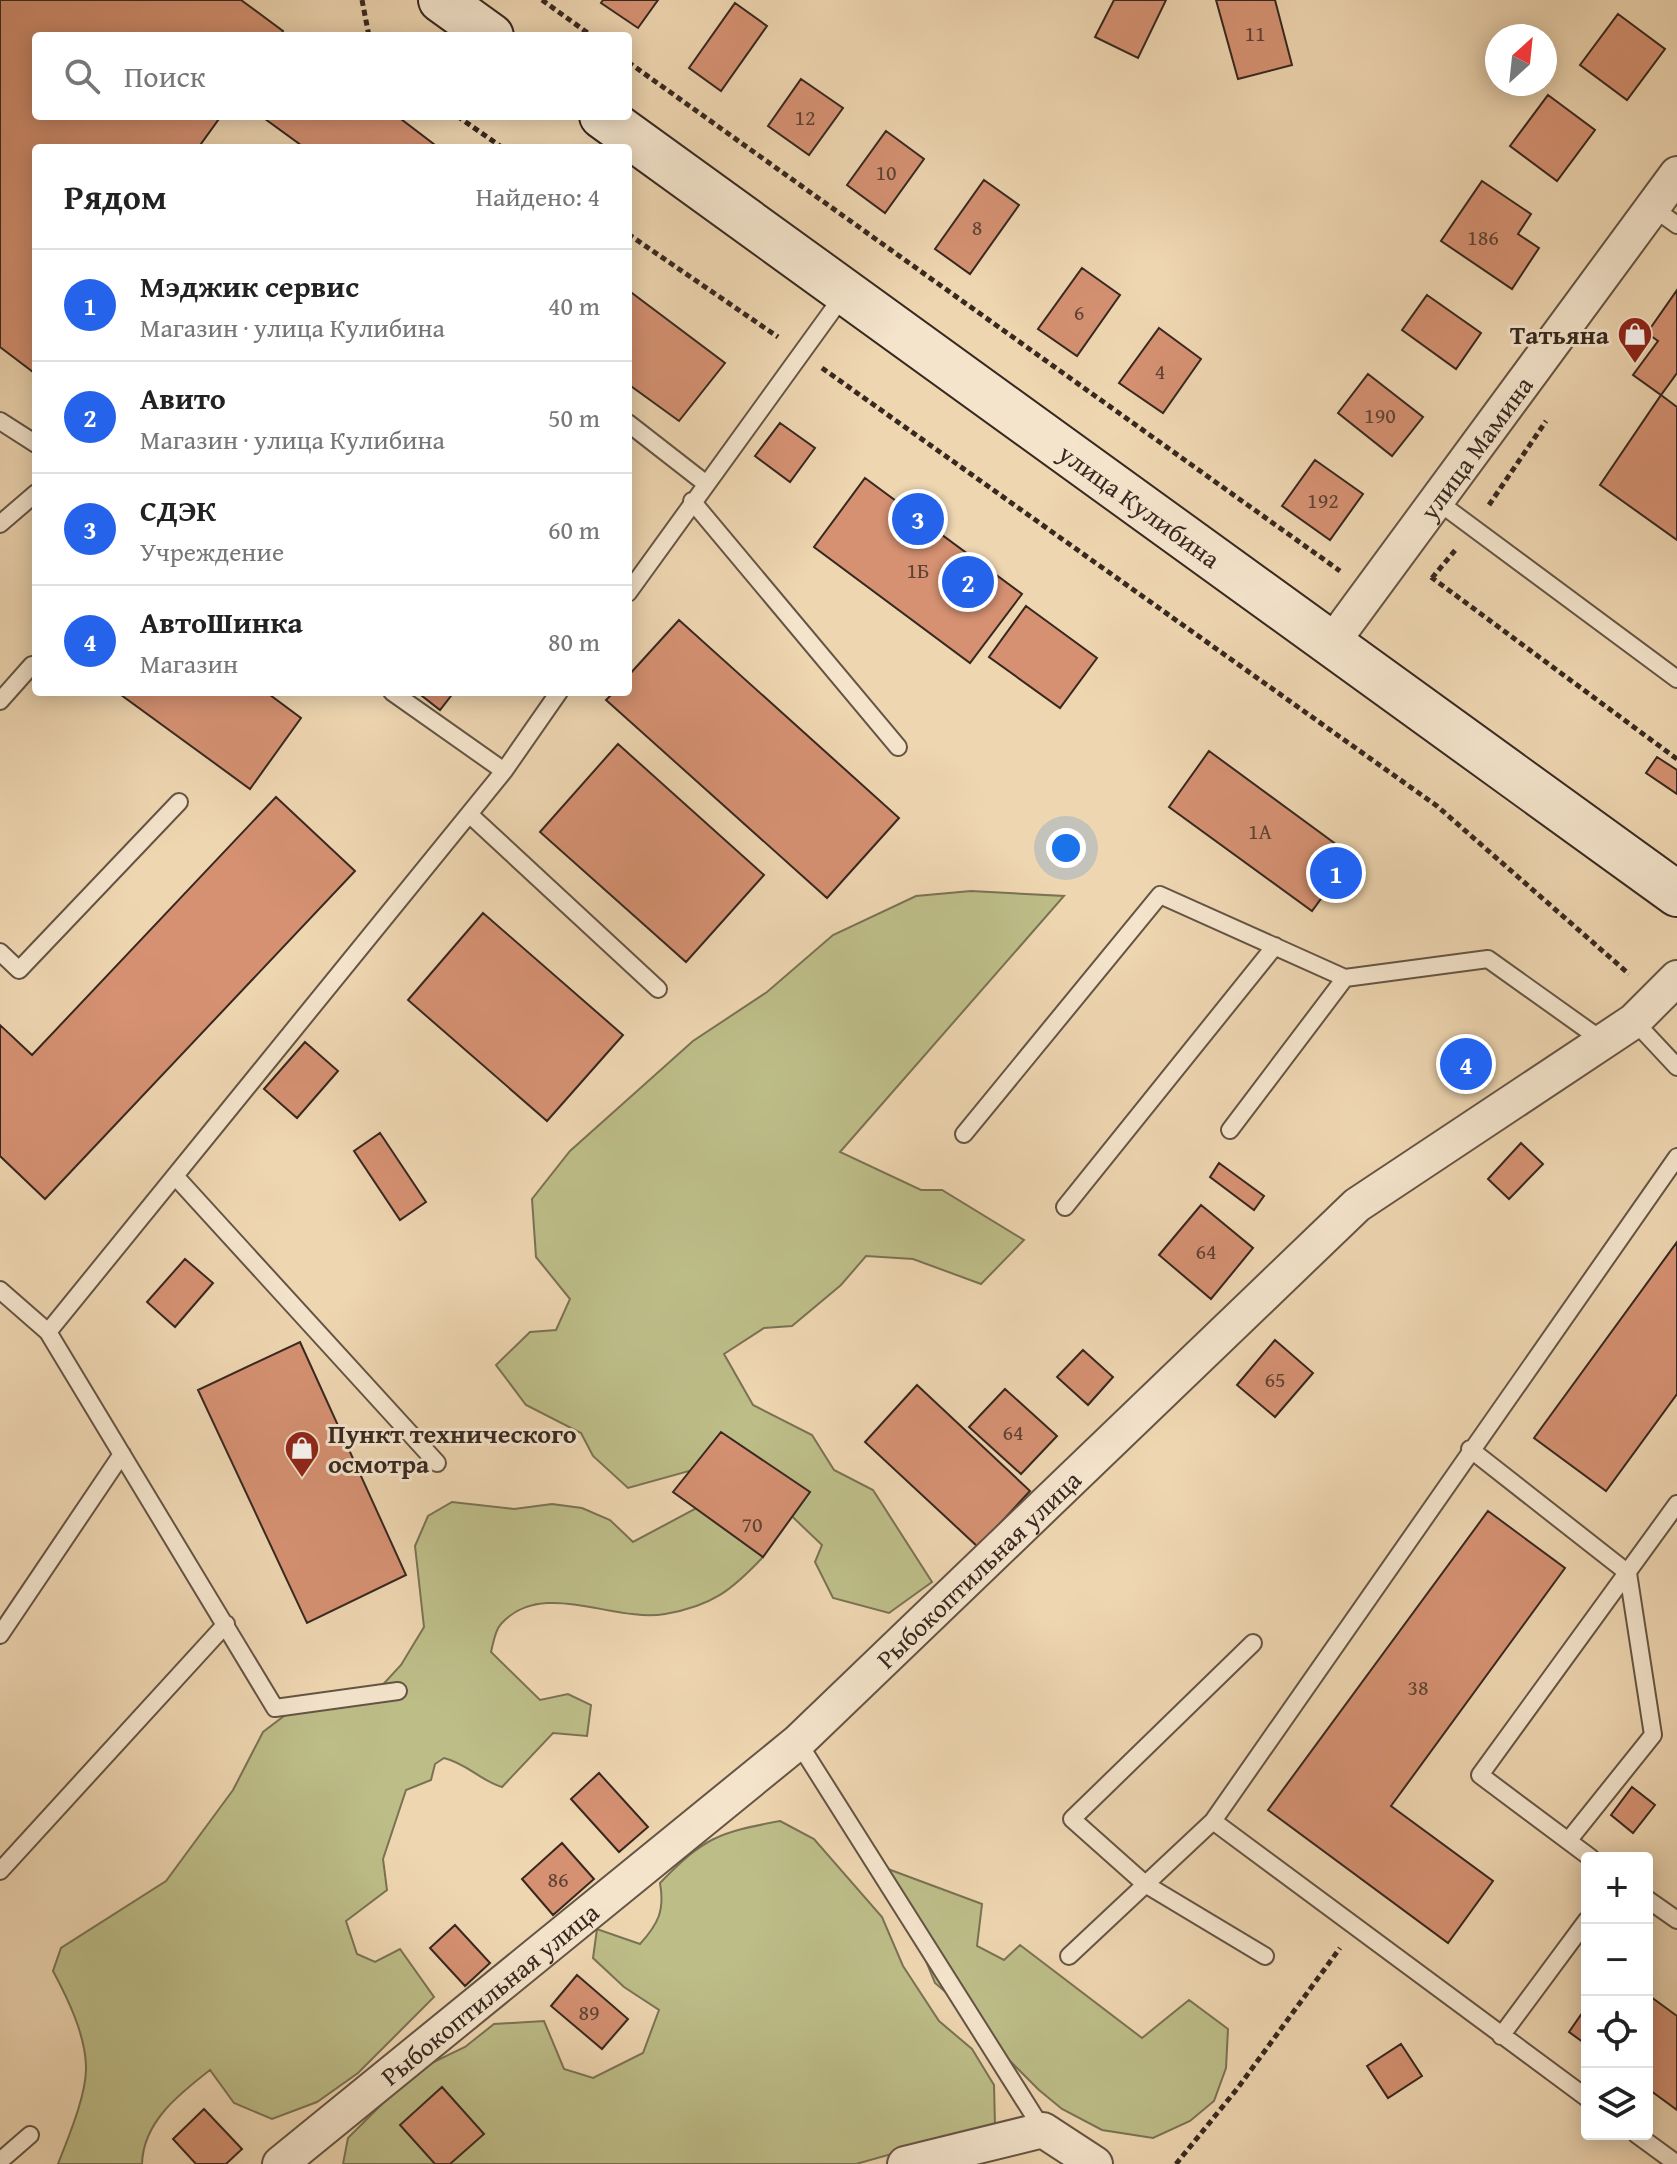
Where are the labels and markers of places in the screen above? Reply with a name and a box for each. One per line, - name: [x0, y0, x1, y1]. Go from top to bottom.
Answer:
- place label: Татьяна: [1510, 315, 1610, 354]
- shop icon: Татьяна: [1616, 315, 1654, 365]
- pin: 3: [892, 489, 944, 549]
- pin: 2: [942, 552, 994, 612]
- pin: 1: [1310, 843, 1362, 903]
- pin: 4: [1440, 1034, 1492, 1094]
- place label: Пункт технического осмотра: [328, 1414, 577, 1483]
- shop icon: Пункт технического осмотра: [283, 1429, 321, 1479]

